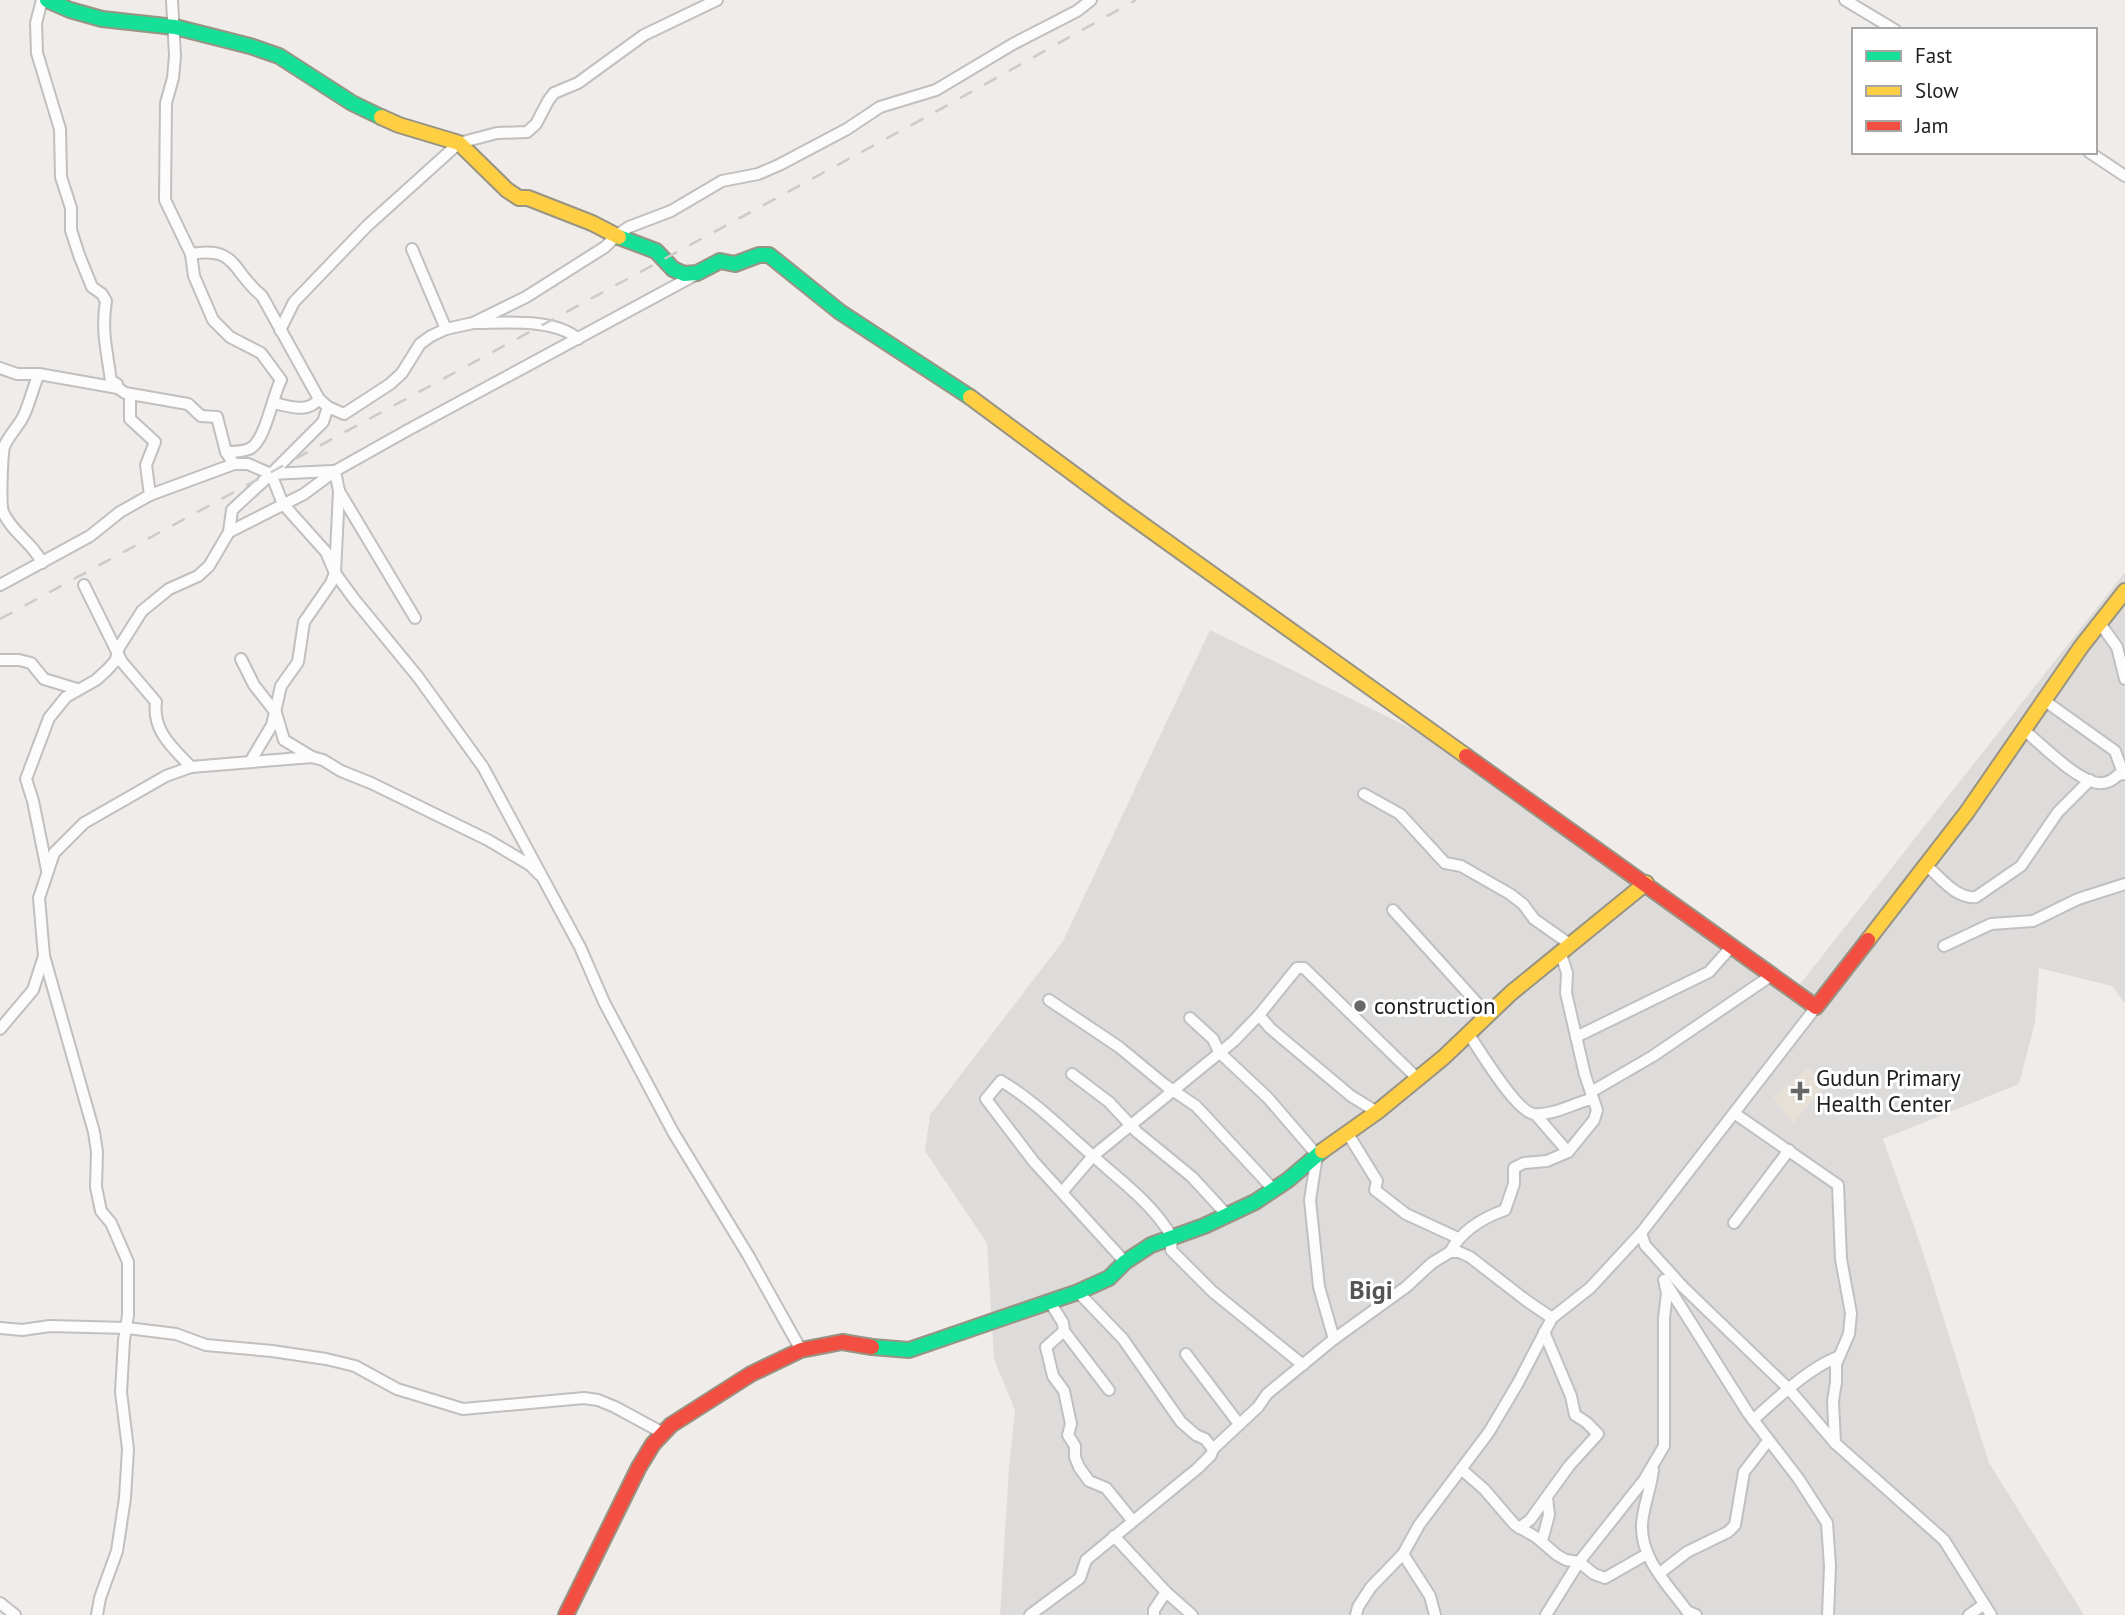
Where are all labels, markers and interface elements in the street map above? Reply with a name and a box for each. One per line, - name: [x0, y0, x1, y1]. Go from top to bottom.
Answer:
- legend: [1852, 28, 2097, 154]
- text: Fast: [1915, 42, 1952, 69]
- text: Slow: [1915, 77, 1959, 104]
- text: Jam: [1914, 112, 1949, 139]
- place label: construction: [1374, 991, 1496, 1020]
- marker: construction: [1352, 998, 1368, 1014]
- place label: Gudun Primary Health Center: [1816, 1063, 1961, 1118]
- marker: Gudun Primary Health Center: [1790, 1081, 1810, 1101]
- district label: Bigi: [1349, 1273, 1393, 1306]

